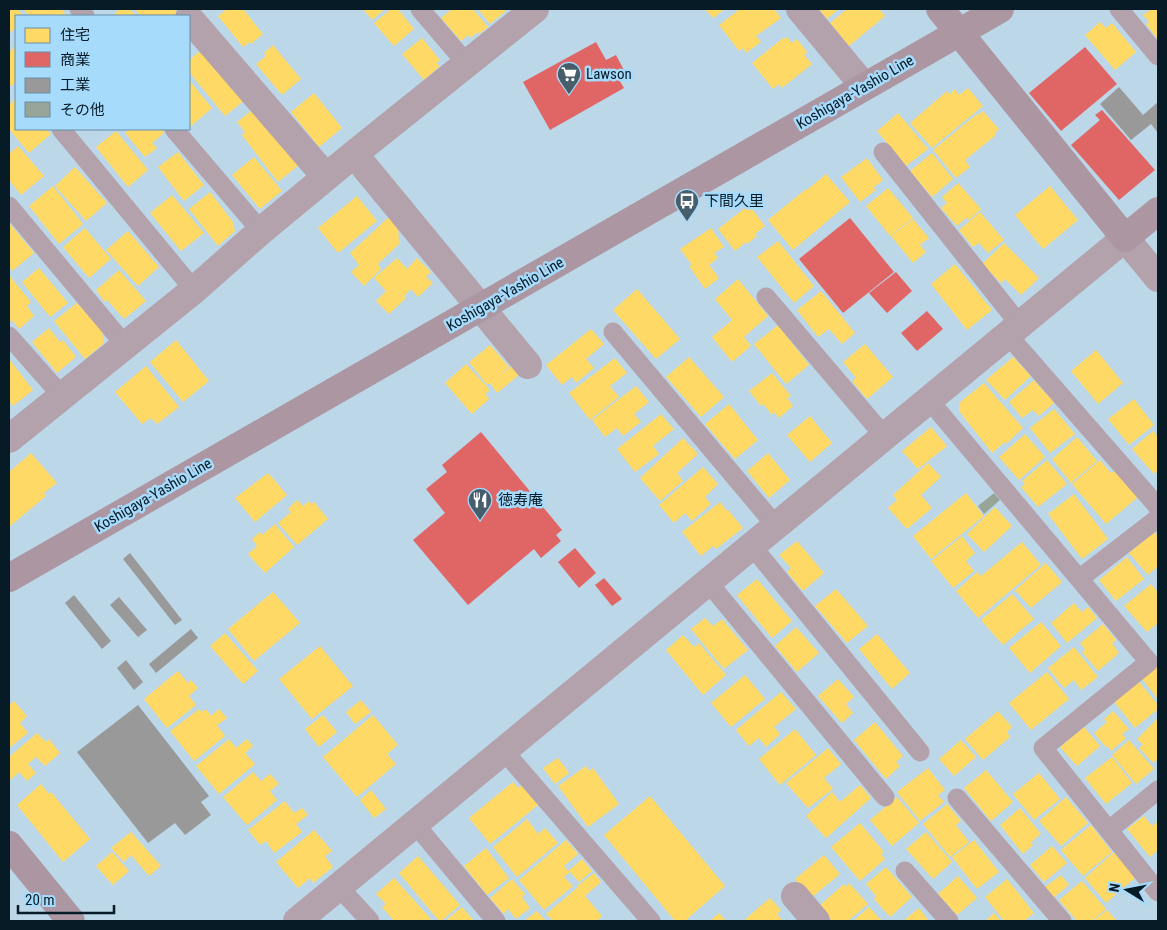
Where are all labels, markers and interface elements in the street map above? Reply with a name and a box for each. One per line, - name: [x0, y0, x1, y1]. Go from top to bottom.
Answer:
- legend: [15, 15, 190, 130]
- text: 住宅: [60, 26, 90, 44]
- text: 商業: [60, 51, 90, 69]
- street label: Koshigaya-Yashio Line: [793, 51, 917, 133]
- supermarket icon: Lawson: [556, 61, 582, 95]
- place label: Lawson: [586, 65, 632, 83]
- text: 工業: [60, 76, 90, 94]
- text: その他: [60, 101, 105, 119]
- bus stop icon: 下間久里: [674, 188, 700, 222]
- place label: 下間久里: [704, 192, 764, 210]
- street label: Koshigaya-Yashio Line: [443, 253, 567, 335]
- street label: Koshigaya-Yashio Line: [91, 454, 215, 536]
- restaurant icon: 徳寿庵: [467, 487, 493, 521]
- place label: 徳寿庵: [498, 491, 543, 509]
- north arrow: [1102, 865, 1152, 915]
- scale bar: [18, 882, 114, 914]
- text: N: [1106, 882, 1123, 893]
- text: 20 m: [25, 891, 55, 909]

